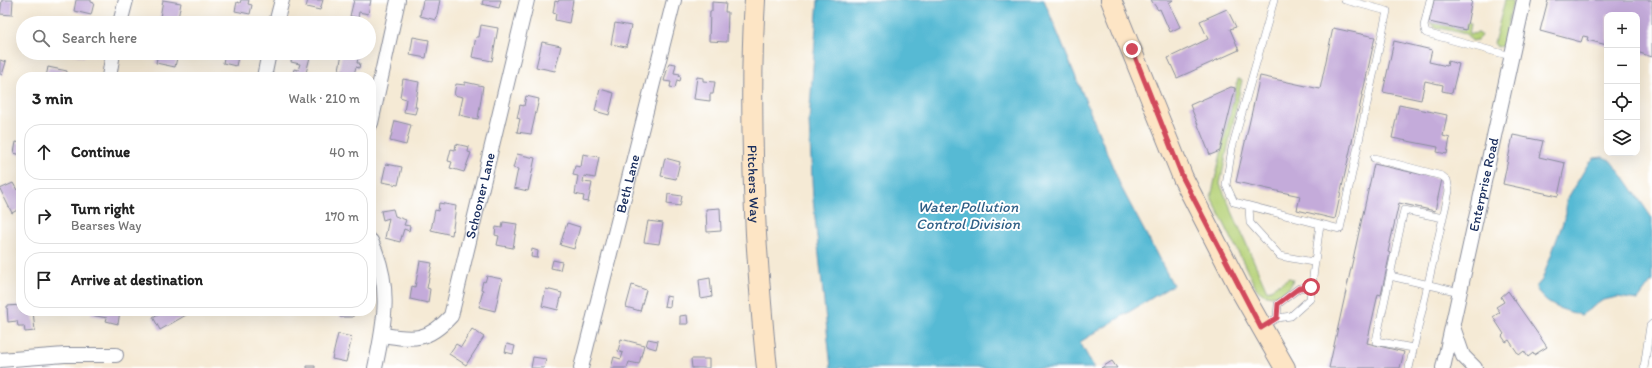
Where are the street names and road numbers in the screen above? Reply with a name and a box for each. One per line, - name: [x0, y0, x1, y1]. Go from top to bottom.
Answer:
- street label: Enterprise Road: [1465, 136, 1503, 233]
- street label: Pitchers Way: [744, 145, 763, 224]
- street label: Schooner Lane: [462, 151, 499, 240]
- street label: Beth Lane: [612, 153, 644, 215]

